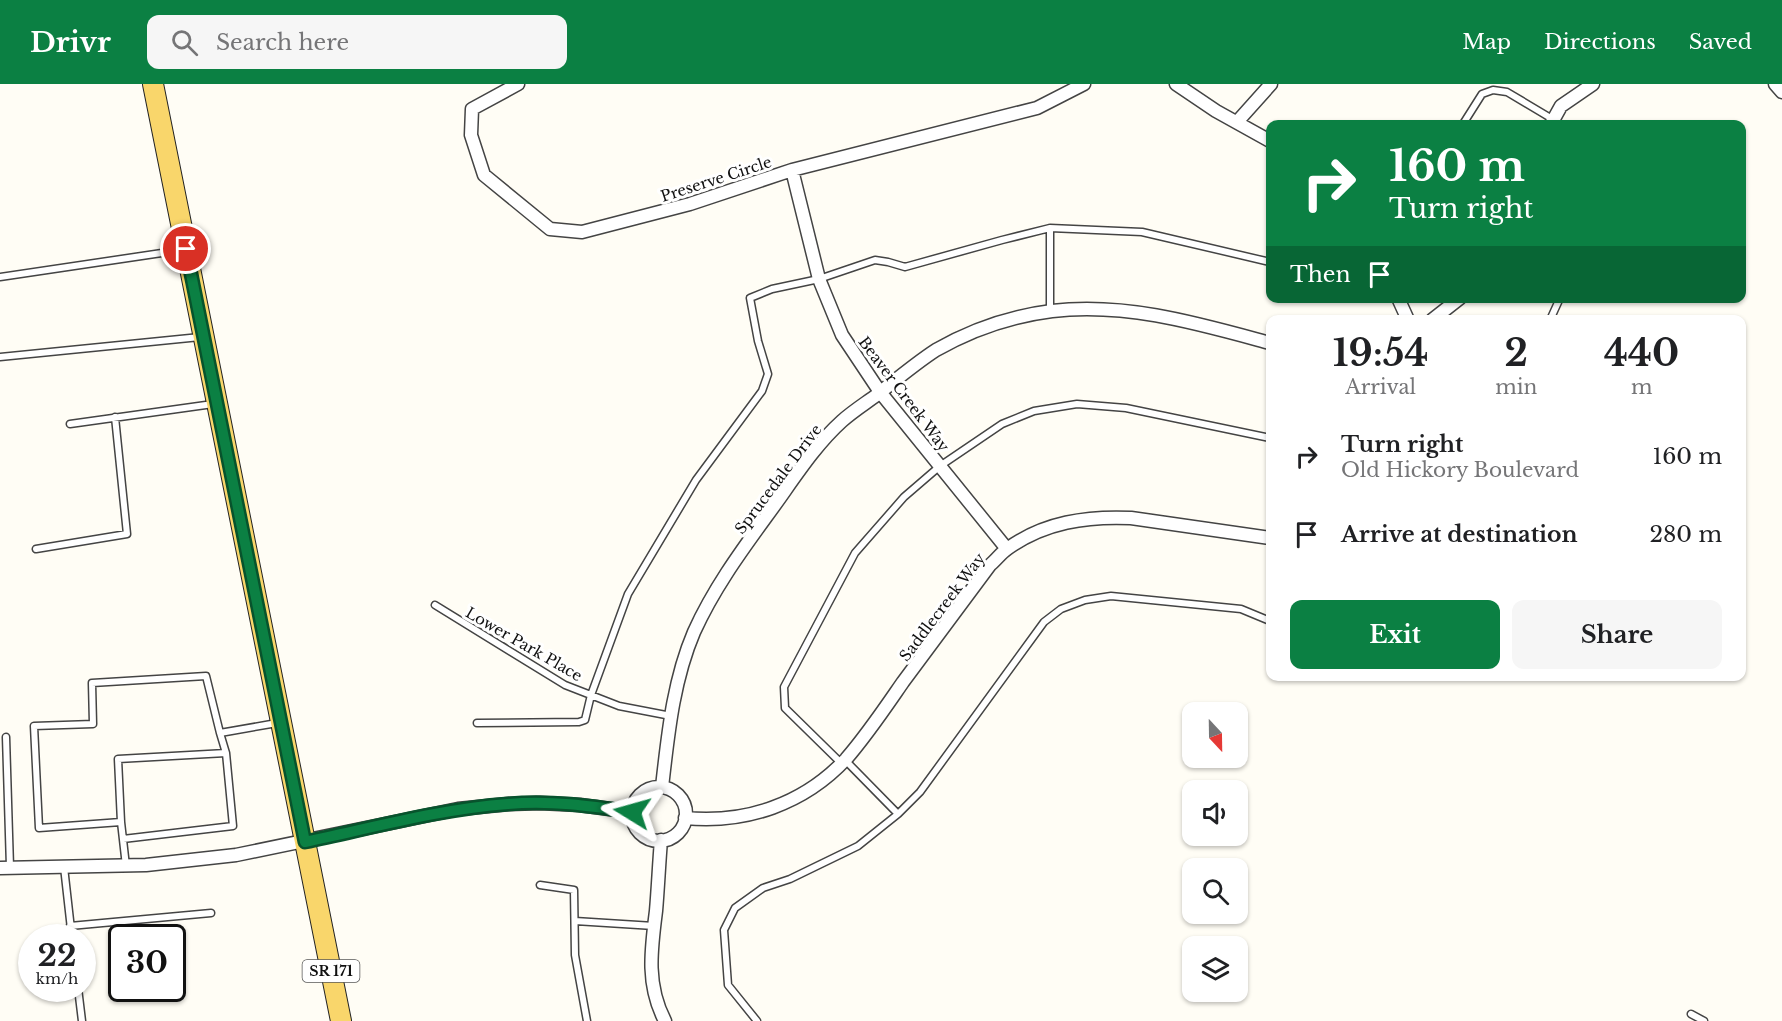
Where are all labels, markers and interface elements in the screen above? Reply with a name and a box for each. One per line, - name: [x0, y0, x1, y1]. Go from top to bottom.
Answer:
- search box: [147, 15, 567, 69]
- text: Drivr: [30, 25, 111, 60]
- icon: search: [168, 26, 201, 59]
- text: Search here: [216, 29, 349, 56]
- text: Map: [1462, 29, 1511, 55]
- text: Directions: [1544, 29, 1656, 55]
- text: Saved: [1689, 29, 1752, 55]
- text: 160 m: [1389, 140, 1525, 192]
- icon: right: [1290, 144, 1368, 222]
- street label: Preserve Circle: [658, 152, 774, 206]
- text: Turn right: [1389, 192, 1533, 225]
- pin: [160, 223, 211, 274]
- icon: arrive: [169, 232, 202, 265]
- icon: arrive: [1363, 258, 1396, 291]
- text: Then: [1290, 261, 1351, 288]
- text: 19:54: [1333, 331, 1428, 376]
- text: 2: [1505, 331, 1528, 376]
- text: 440: [1604, 331, 1679, 376]
- street label: Beaver Creek Way: [854, 333, 954, 456]
- text: Arrival: [1345, 375, 1416, 399]
- text: min: [1495, 375, 1537, 399]
- text: m: [1631, 375, 1652, 399]
- street label: Sprucedale Drive: [730, 420, 826, 538]
- text: Turn right: [1341, 431, 1463, 458]
- icon: right: [1290, 440, 1323, 473]
- text: 160 m: [1652, 443, 1722, 470]
- text: Old Hickory Boulevard: [1341, 458, 1579, 482]
- icon: arrive: [1290, 518, 1323, 551]
- text: Arrive at destination: [1341, 521, 1578, 548]
- text: 280 m: [1649, 521, 1722, 548]
- street label: Saddlecreek Way: [895, 549, 989, 665]
- button: Exit: [1290, 600, 1500, 669]
- button: Share: [1512, 600, 1722, 669]
- street label: Lower Park Place: [462, 603, 586, 685]
- north arrow: [1182, 702, 1248, 768]
- map controls: [1182, 702, 1248, 1002]
- position arrow: [600, 780, 664, 844]
- button: sound: [1182, 780, 1248, 846]
- button: search: [1182, 858, 1248, 924]
- speed limit sign: 30: [108, 924, 186, 1002]
- button: layers: [1182, 936, 1248, 1002]
- text: 22: [37, 937, 77, 974]
- road number: SR 171: [302, 960, 360, 982]
- text: km/h: [36, 969, 78, 988]

